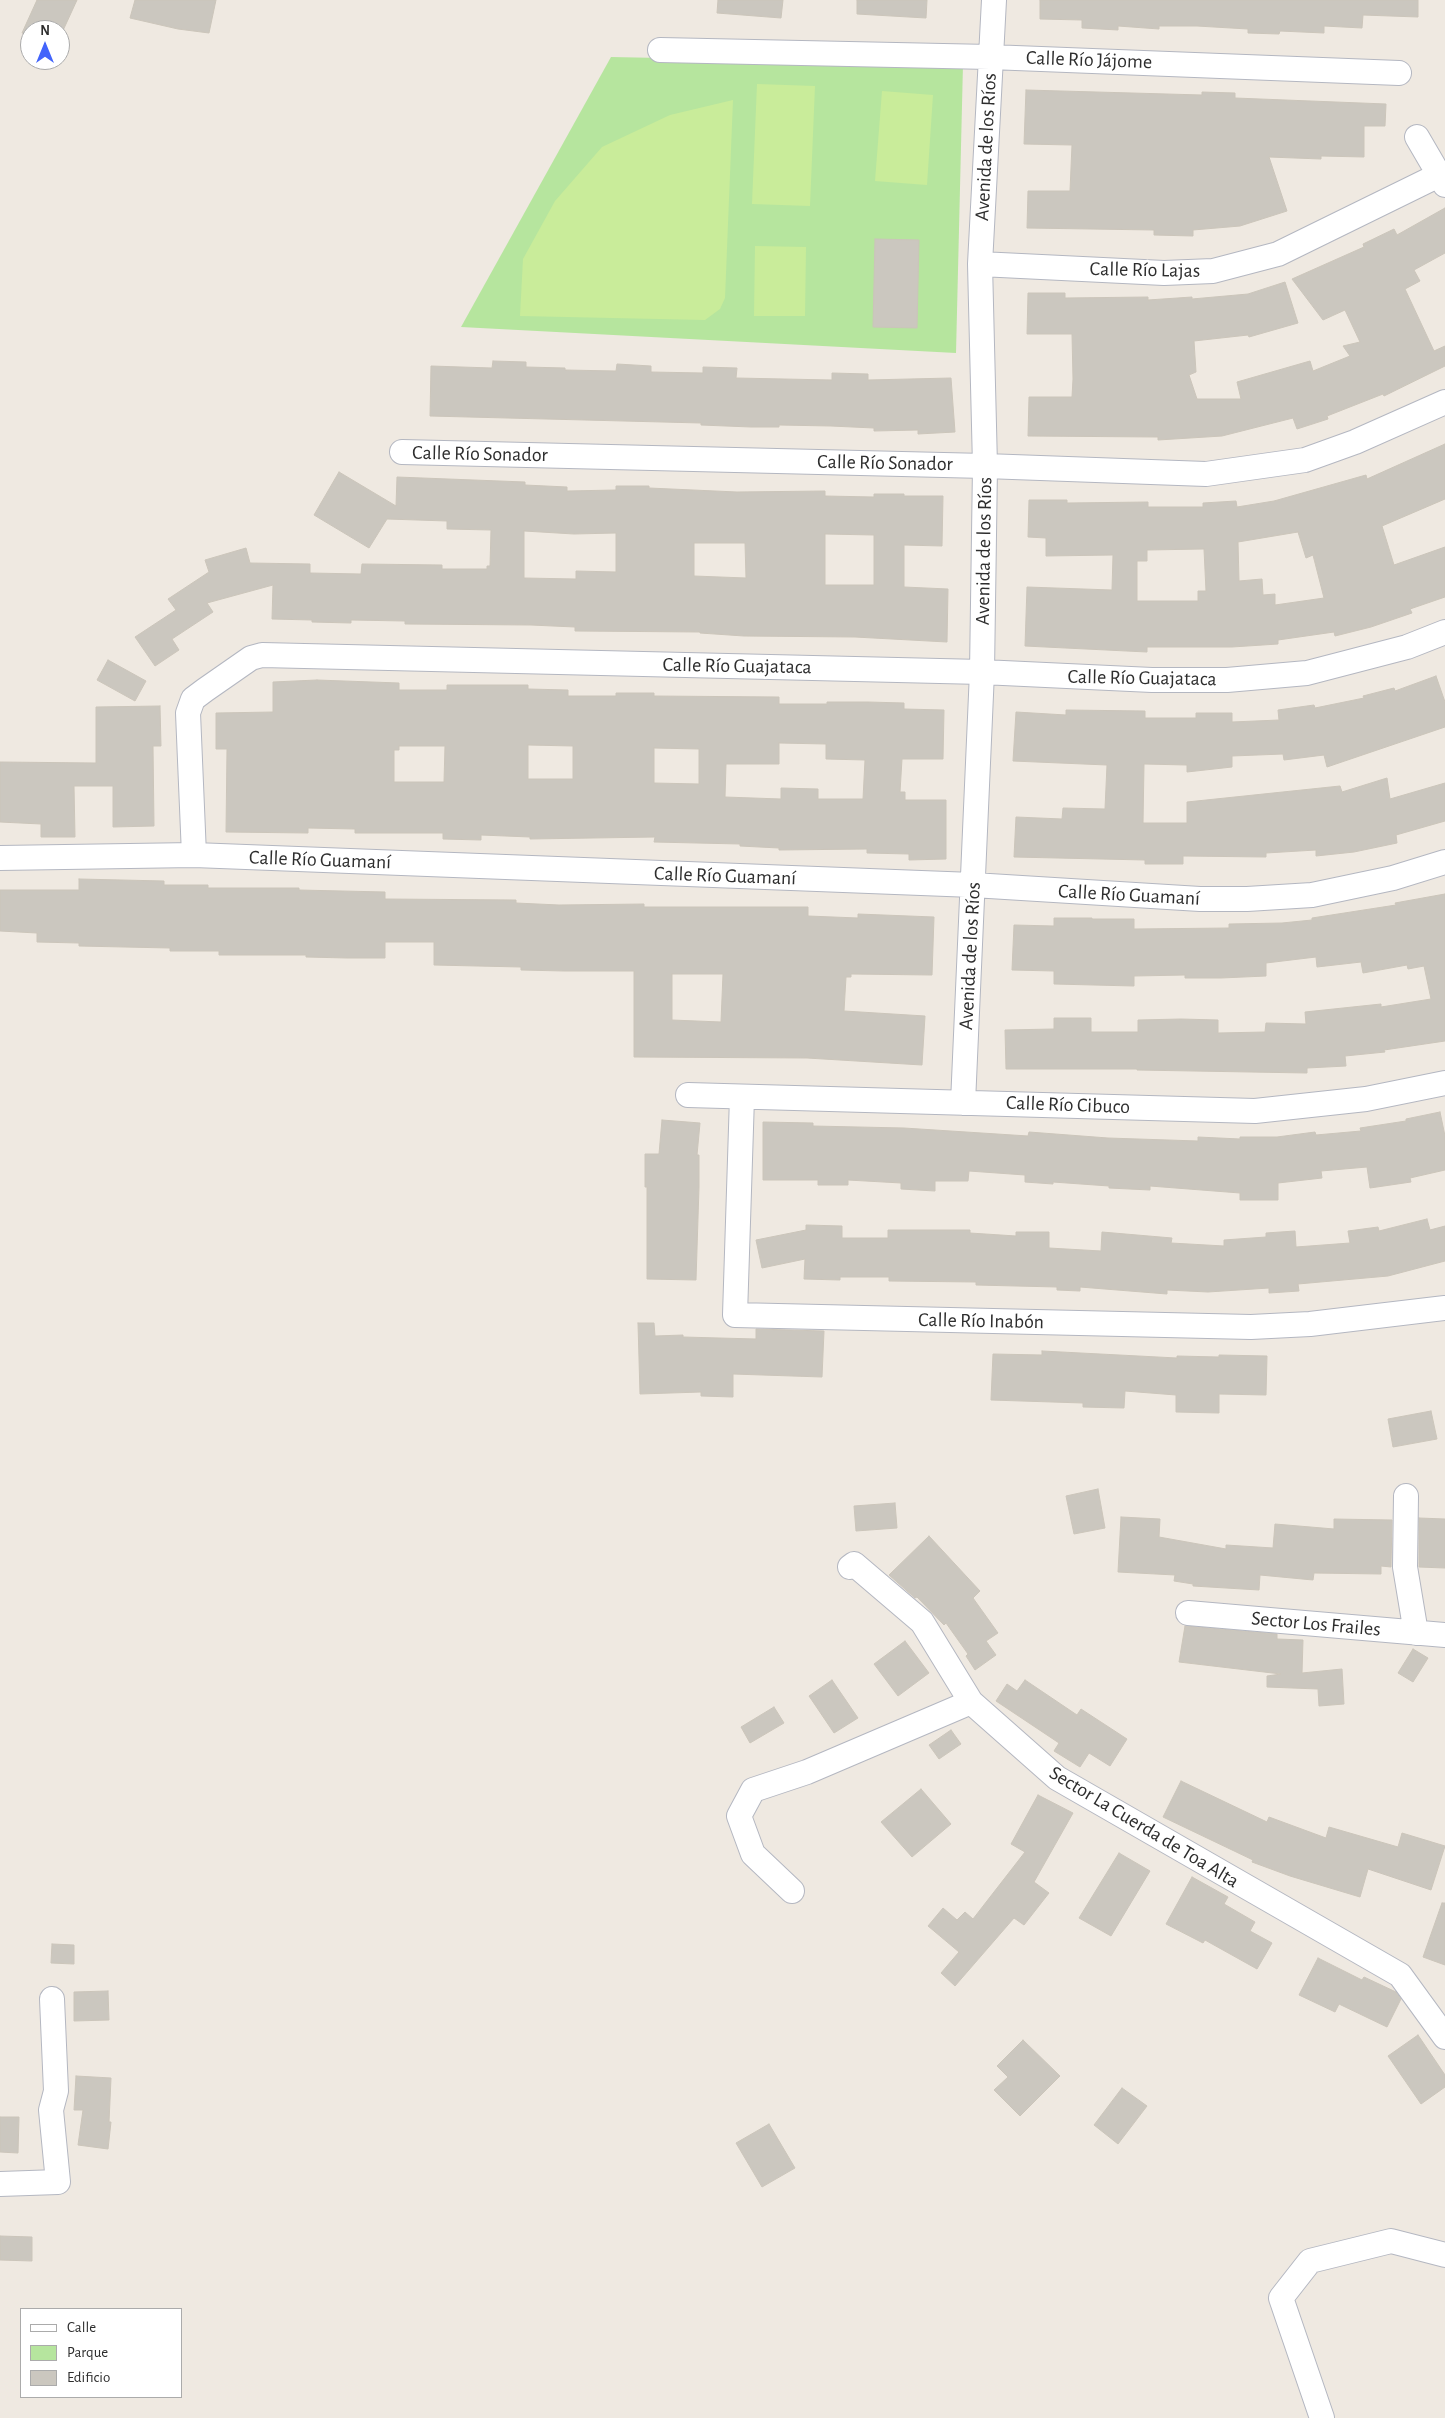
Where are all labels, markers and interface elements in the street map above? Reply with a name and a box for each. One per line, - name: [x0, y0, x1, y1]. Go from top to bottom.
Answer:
- north arrow: [20, 20, 70, 70]
- text: N: [40, 24, 50, 38]
- street label: Calle Río Jájome: [1025, 46, 1153, 74]
- street label: Avenida de los Ríos: [970, 72, 1002, 222]
- street label: Calle Río Lajas: [1089, 257, 1201, 283]
- street label: Calle Río Sonador: [412, 441, 548, 467]
- street label: Calle Río Sonador: [817, 450, 953, 476]
- street label: Avenida de los Ríos: [971, 477, 997, 625]
- street label: Calle Río Guajataca: [662, 653, 812, 679]
- street label: Calle Río Guajataca: [1067, 665, 1217, 691]
- street label: Calle Río Guamaní: [249, 846, 391, 874]
- street label: Calle Río Guamaní: [654, 862, 796, 890]
- street label: Calle Río Guamaní: [1057, 879, 1201, 911]
- street label: Avenida de los Ríos: [954, 881, 986, 1031]
- street label: Calle Río Cibuco: [1005, 1091, 1131, 1119]
- street label: Calle Río Inabón: [918, 1308, 1044, 1334]
- street label: Sector Los Frailes: [1250, 1606, 1382, 1642]
- street label: Sector La Cuerda de Toa Alta: [1045, 1761, 1243, 1893]
- legend: [20, 2308, 182, 2398]
- text: Calle: [67, 2320, 96, 2335]
- text: Parque: [67, 2345, 108, 2360]
- text: Edificio: [67, 2370, 110, 2385]

